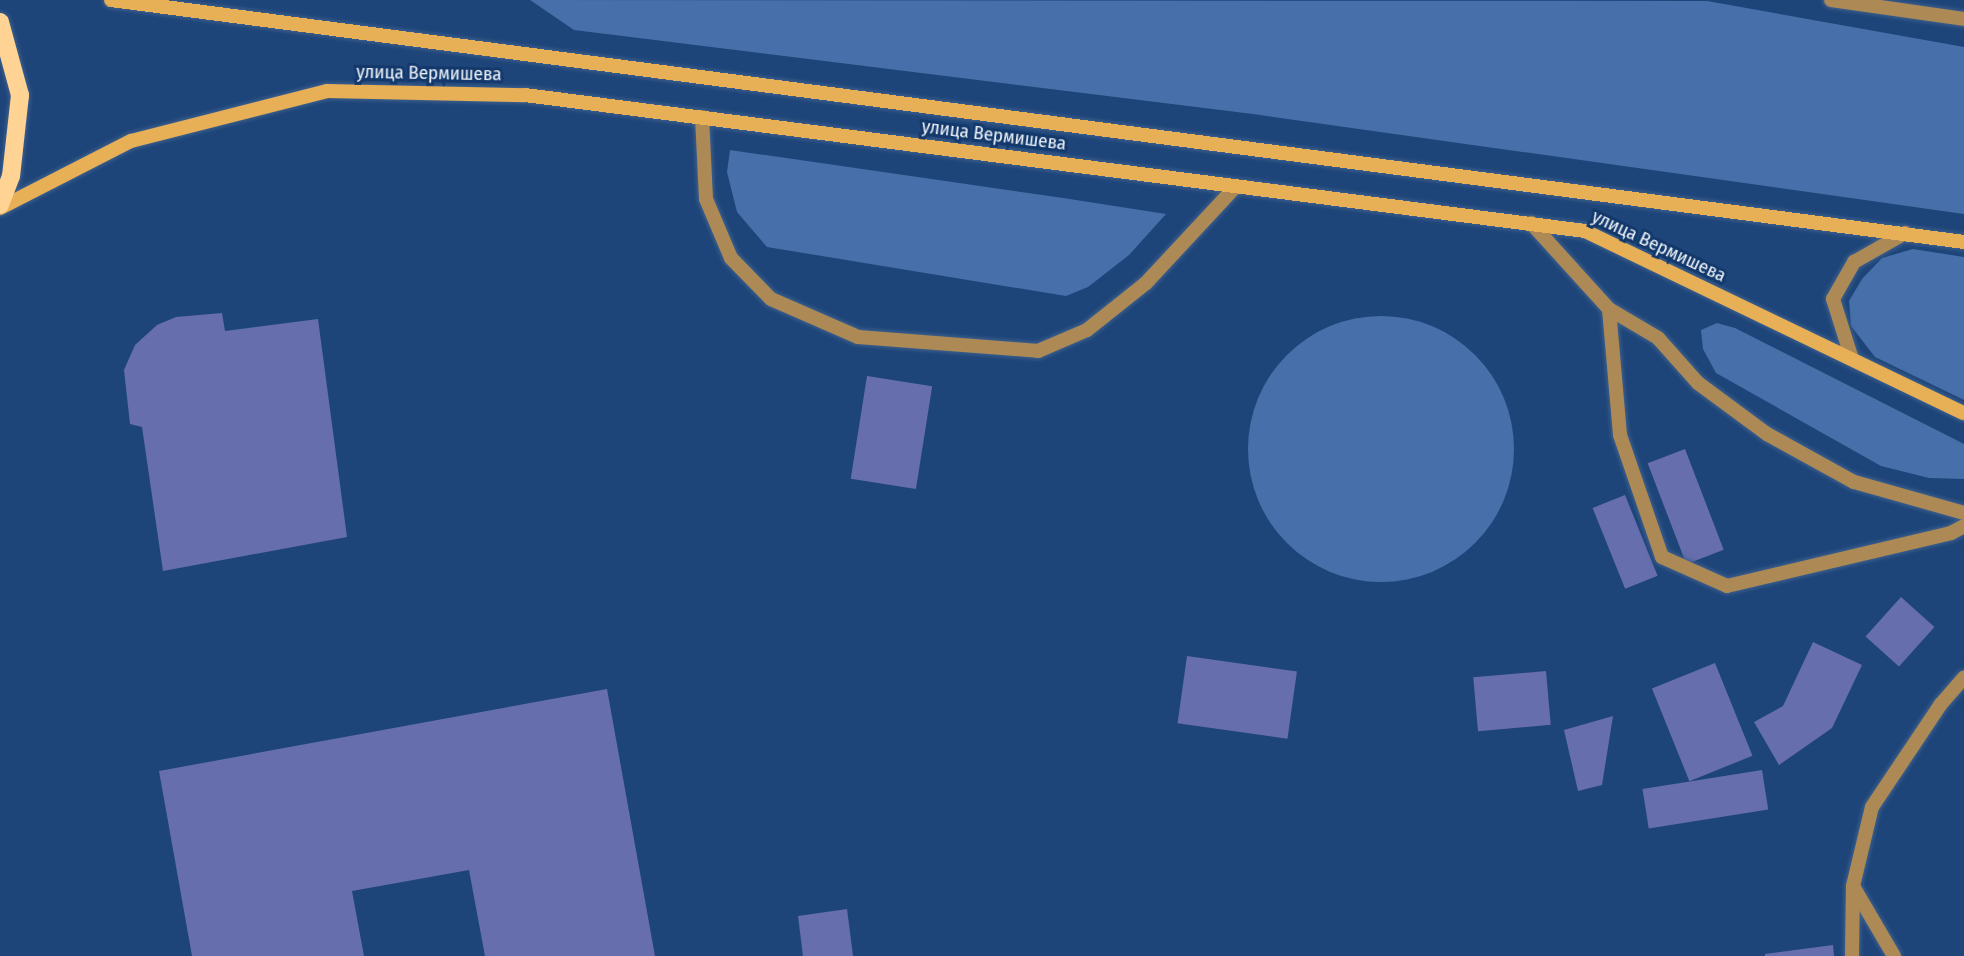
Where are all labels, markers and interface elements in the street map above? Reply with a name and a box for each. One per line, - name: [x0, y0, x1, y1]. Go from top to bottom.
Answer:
- street label: улица Вермишева: [356, 60, 502, 86]
- street label: улица Вермишева: [920, 115, 1068, 155]
- street label: улица Вермишева: [1588, 205, 1730, 287]

